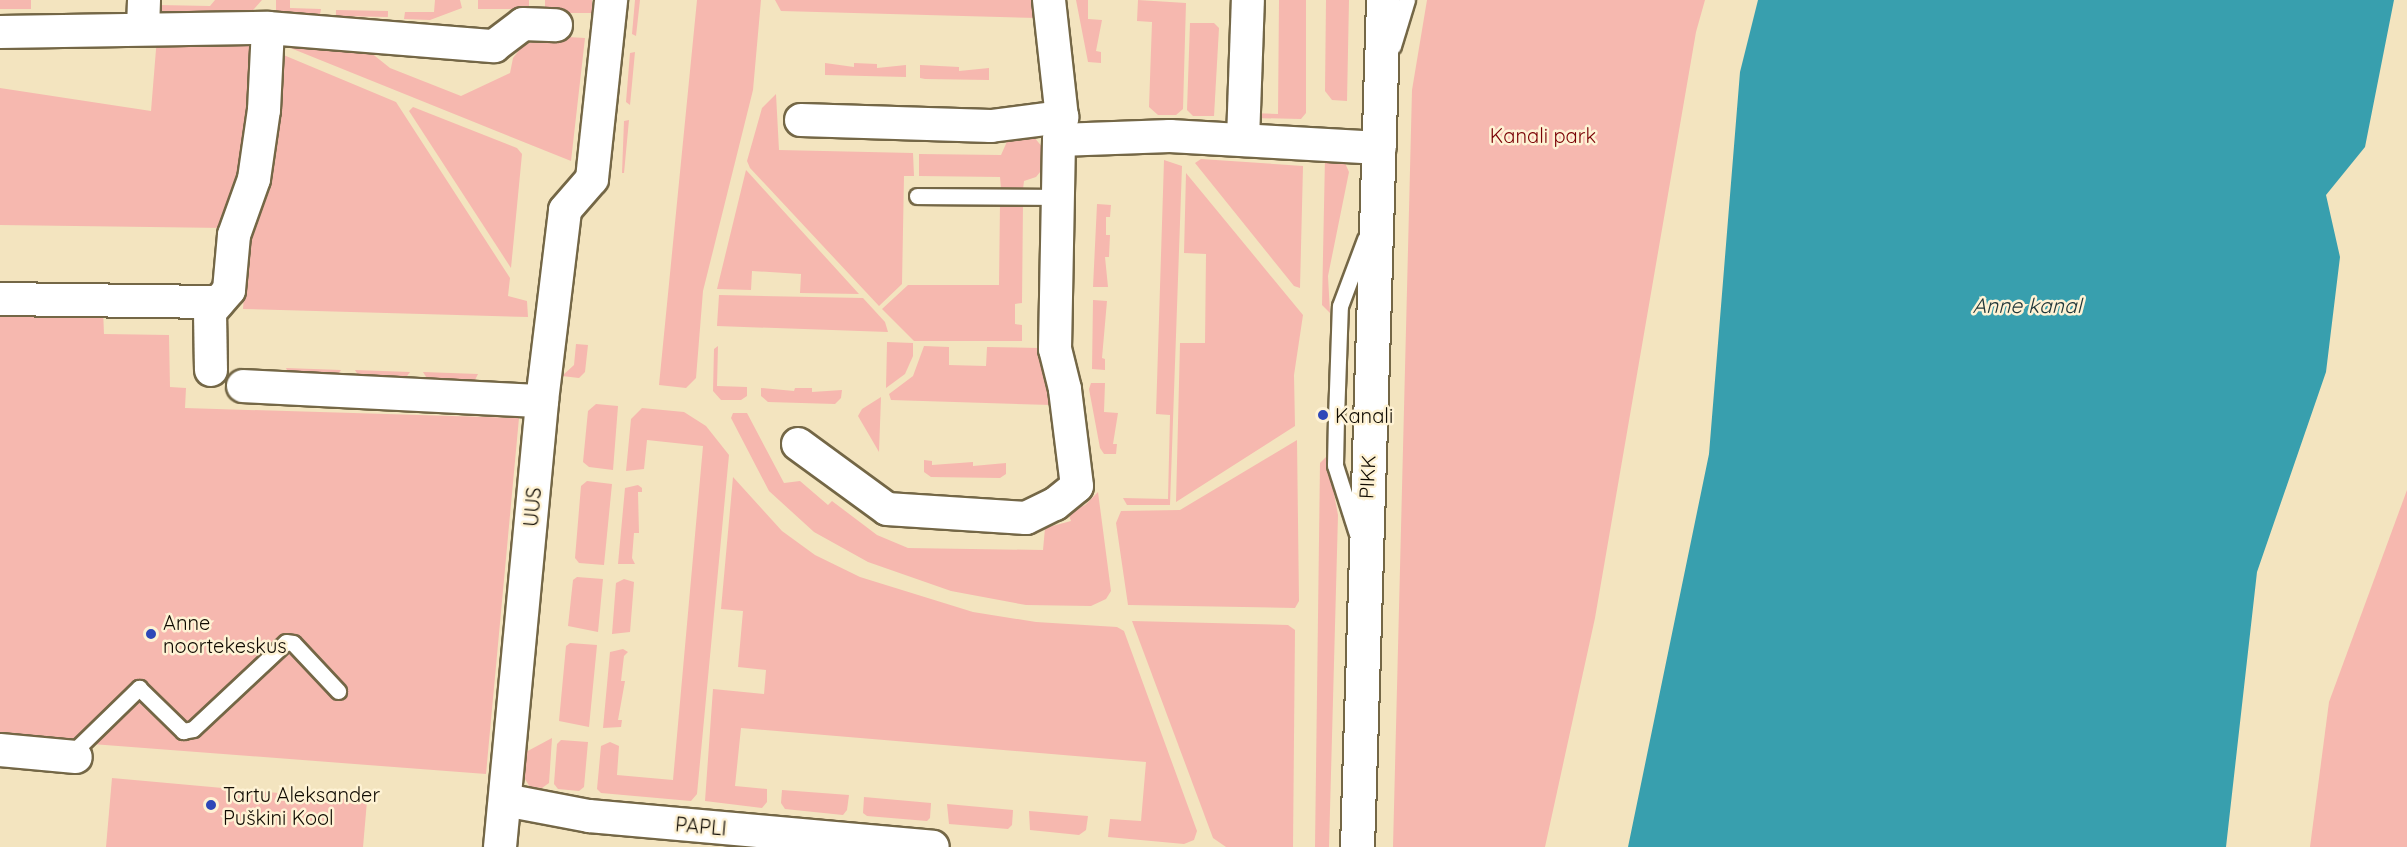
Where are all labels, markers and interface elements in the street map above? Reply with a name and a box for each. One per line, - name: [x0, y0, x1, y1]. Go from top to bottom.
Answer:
- park label: Kanali park: [1490, 123, 1596, 147]
- water label: Anne kanal: [1972, 292, 2082, 318]
- place label: Kanali: [1335, 403, 1393, 427]
- marker: Kanali: [1316, 408, 1330, 422]
- street label: PIKK: [1354, 454, 1380, 500]
- street label: UUS: [518, 486, 546, 528]
- place label: Anne noortekeskus: [163, 610, 287, 657]
- marker: Anne noortekeskus: [144, 627, 158, 641]
- place label: Tartu Aleksander Puškini Kool: [223, 782, 380, 829]
- marker: Tartu Aleksander Puškini Kool: [204, 798, 218, 812]
- street label: PAPLI: [674, 812, 728, 840]

